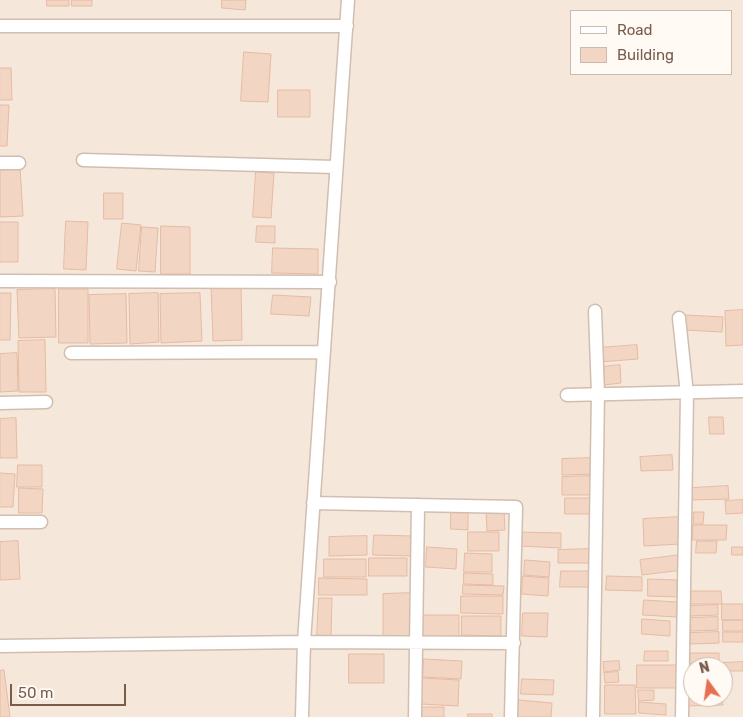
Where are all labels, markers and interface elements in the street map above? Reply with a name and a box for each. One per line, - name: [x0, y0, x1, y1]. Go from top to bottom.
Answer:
- legend: [570, 10, 733, 75]
- text: Road: [617, 21, 653, 39]
- text: Building: [617, 46, 674, 64]
- north arrow: [683, 657, 733, 707]
- text: N: [698, 658, 711, 677]
- scale bar: [12, 674, 129, 706]
- text: 50 m: [18, 684, 53, 702]

